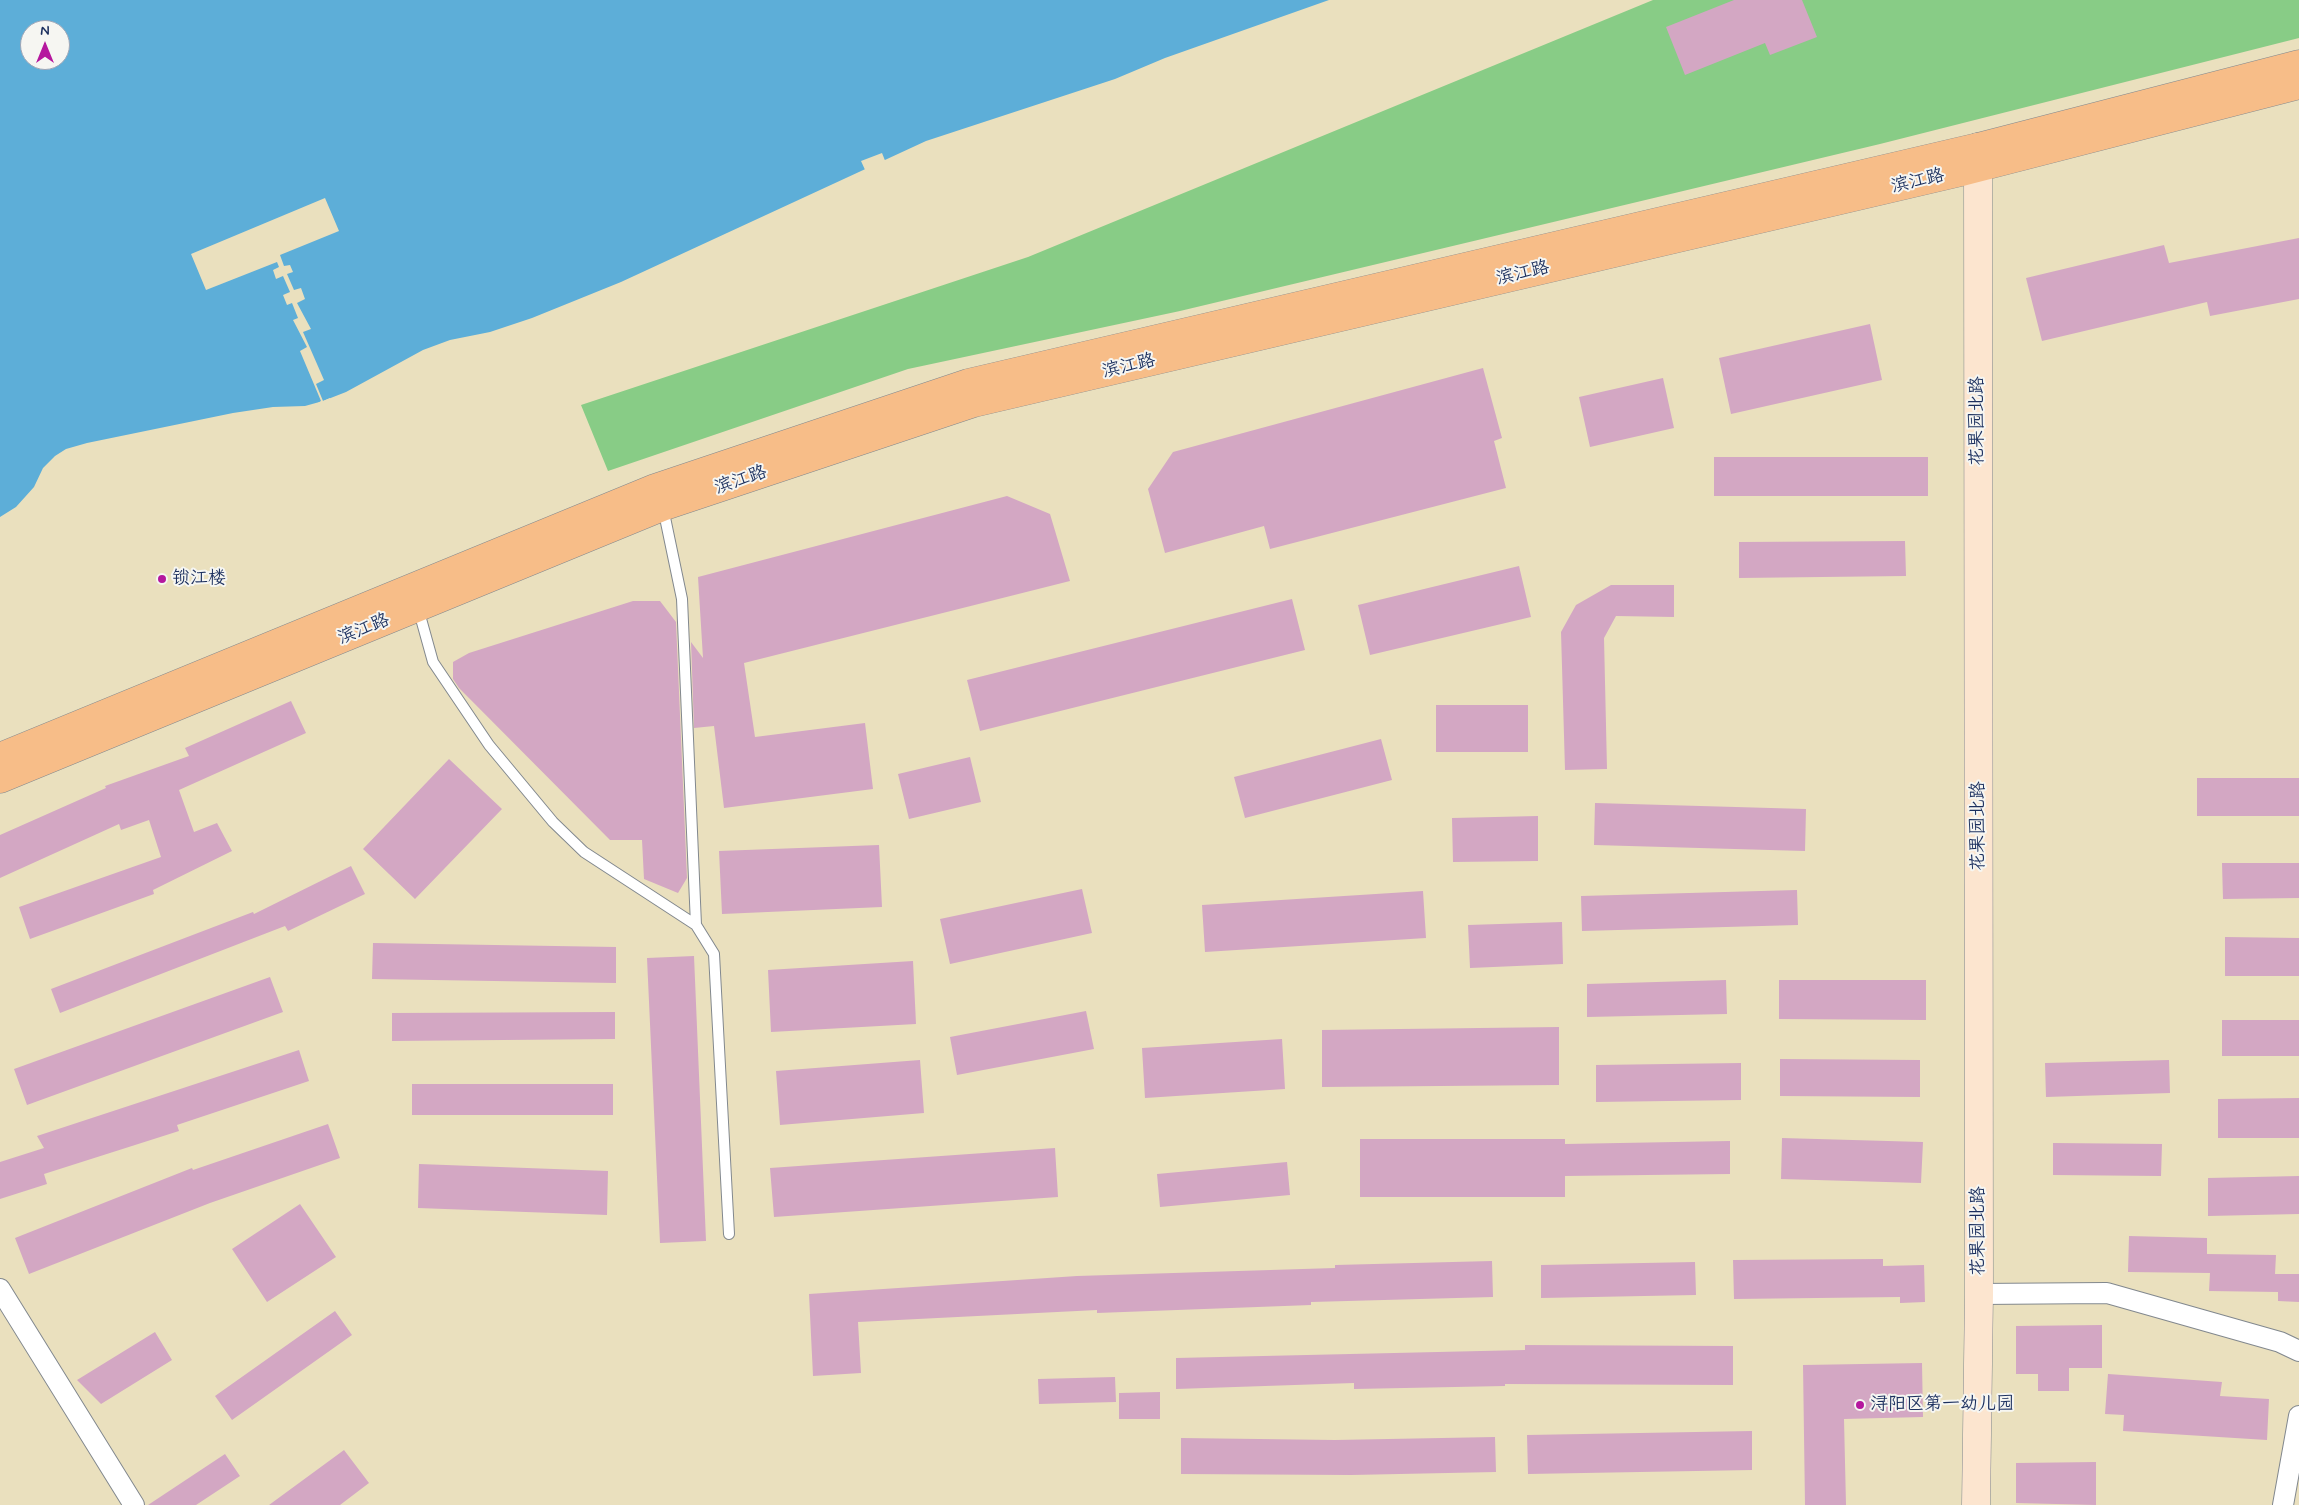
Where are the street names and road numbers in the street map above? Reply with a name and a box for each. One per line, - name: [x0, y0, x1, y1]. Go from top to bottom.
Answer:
- street label: 滨江路: [1889, 165, 1947, 199]
- street label: 滨江路: [1494, 257, 1552, 291]
- street label: 滨江路: [1100, 350, 1158, 384]
- street label: 花果园北路: [1967, 376, 1989, 466]
- street label: 滨江路: [712, 462, 770, 500]
- street label: 滨江路: [335, 610, 393, 650]
- street label: 花果园北路: [1968, 781, 1990, 871]
- street label: 花果园北路: [1968, 1186, 1990, 1276]

